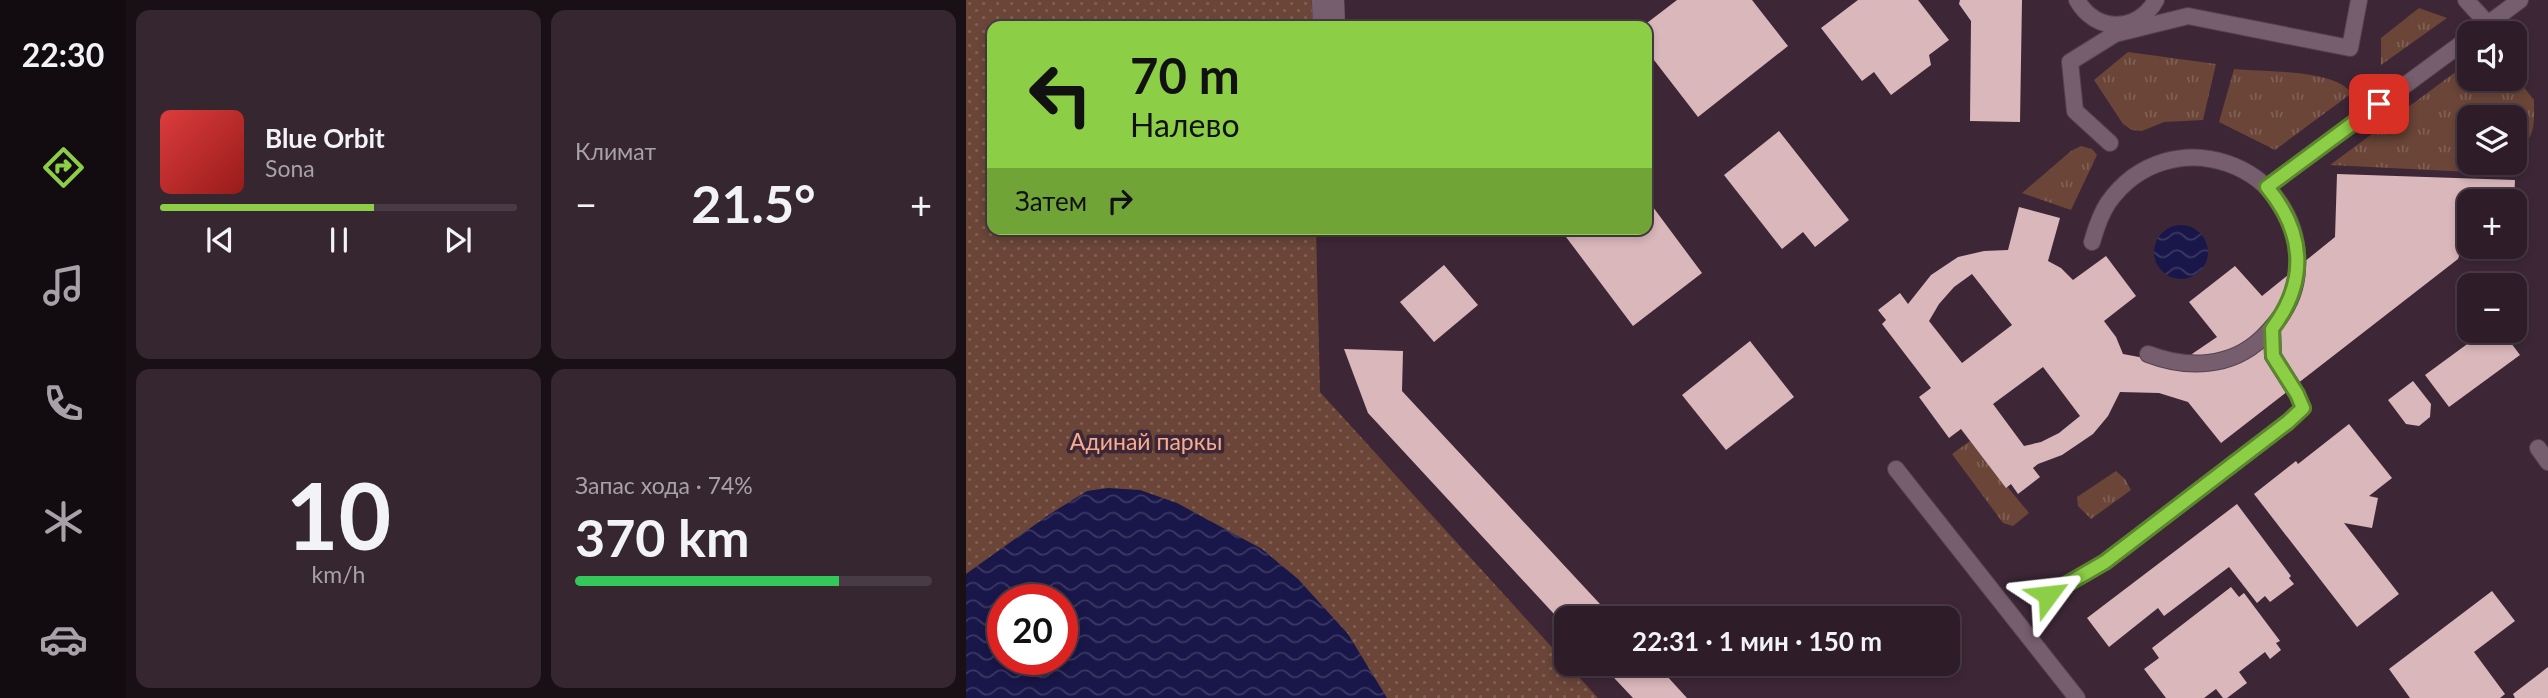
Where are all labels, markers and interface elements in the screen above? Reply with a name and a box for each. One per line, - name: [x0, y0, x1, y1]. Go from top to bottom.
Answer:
- map controls: [2457, 21, 2527, 343]
- button: sound: [2457, 21, 2527, 91]
- text: 22:30: [22, 35, 104, 74]
- text: 70 m: [1130, 46, 1240, 104]
- icon: left: [1015, 49, 1106, 140]
- pin: [2349, 74, 2409, 134]
- icon: arrive: [2360, 85, 2398, 123]
- text: Налево: [1130, 105, 1240, 144]
- button: layers: [2457, 105, 2527, 175]
- text: Blue Orbit: [265, 122, 385, 154]
- text: Климат: [575, 137, 656, 165]
- icon: directions: [39, 143, 88, 192]
- text: Sona: [265, 154, 315, 182]
- text: 21.5°: [691, 172, 816, 234]
- text: −: [575, 181, 597, 227]
- text: +: [910, 181, 932, 227]
- icon: right: [1101, 182, 1139, 220]
- text: Затем: [1015, 185, 1087, 217]
- button: +: [2457, 189, 2527, 259]
- icon: previous: [201, 221, 239, 259]
- icon: pause: [320, 221, 358, 259]
- icon: next: [439, 221, 477, 259]
- icon: music: [39, 261, 88, 310]
- button: −: [2457, 273, 2527, 343]
- icon: phone: [39, 379, 88, 428]
- park label: Адинай паркы: [1070, 427, 1222, 455]
- text: 10: [286, 460, 391, 569]
- text: Запас хода · 74%: [575, 471, 753, 499]
- icon: climate: [39, 497, 88, 546]
- text: 370 km: [575, 506, 749, 568]
- position arrow: [2011, 558, 2085, 632]
- text: km/h: [312, 560, 365, 588]
- speed limit sign: 20: [987, 584, 1078, 675]
- icon: car: [39, 615, 88, 664]
- text: 22:31 · 1 мин · 150 m: [1632, 625, 1882, 657]

